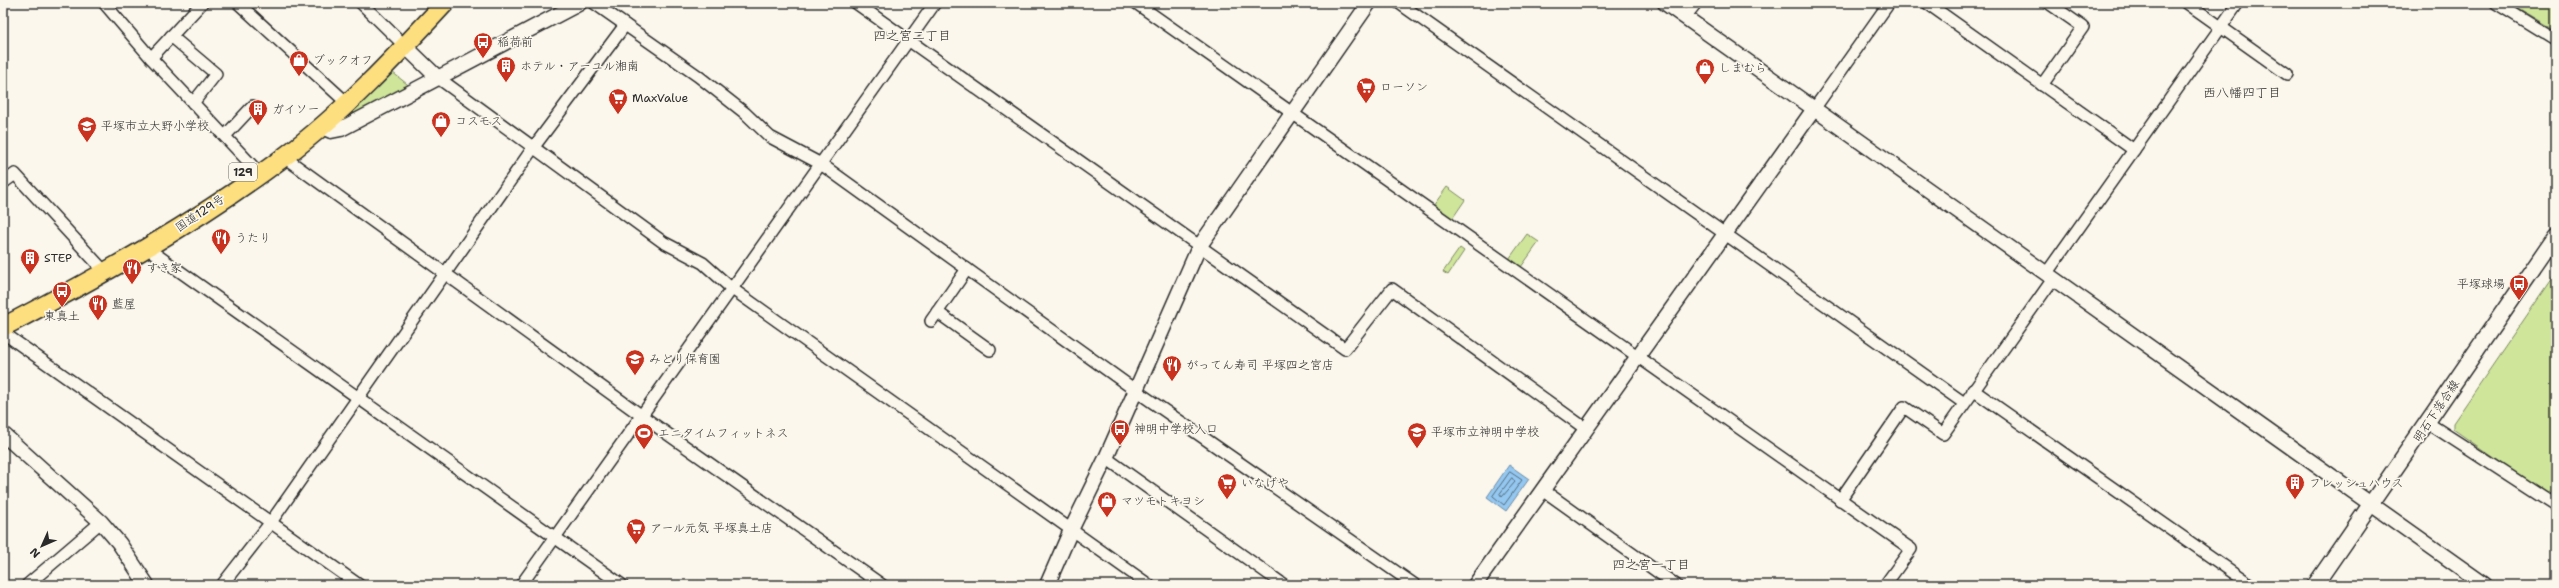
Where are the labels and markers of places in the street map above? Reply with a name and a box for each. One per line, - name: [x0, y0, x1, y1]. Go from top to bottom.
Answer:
- bus stop icon: 稲荷前: [472, 31, 494, 59]
- place label: 稲荷前: [497, 34, 533, 50]
- shop icon: ブックオフ: [288, 49, 310, 77]
- place label: ブックオフ: [313, 52, 373, 68]
- building icon: ホテル・アーユル湘南: [495, 55, 517, 83]
- shop icon: しまむら: [1694, 57, 1716, 85]
- place label: ホテル・アーユル湘南: [520, 58, 639, 74]
- place label: しまむら: [1719, 60, 1767, 76]
- supermarket icon: ローソン: [1355, 76, 1377, 104]
- place label: ローソン: [1380, 79, 1428, 95]
- supermarket icon: MaxValue: [607, 87, 629, 115]
- place label: MaxValue: [632, 90, 689, 106]
- building icon: ガイソー: [247, 98, 269, 126]
- place label: ガイソー: [272, 101, 320, 117]
- shop icon: コスモス: [430, 110, 452, 138]
- place label: コスモス: [455, 113, 502, 129]
- school or university icon: 平塚市立大野小学校: [76, 115, 98, 143]
- place label: 平塚市立大野小学校: [101, 118, 209, 134]
- restaurant icon: うたり: [210, 227, 232, 255]
- place label: うたり: [235, 230, 271, 246]
- building icon: STEP: [19, 247, 41, 275]
- place label: STEP: [44, 250, 72, 266]
- restaurant icon: すき家: [121, 257, 143, 285]
- place label: すき家: [146, 260, 182, 276]
- bus stop icon: 平塚球場: [2508, 273, 2530, 301]
- place label: 平塚球場: [2457, 276, 2505, 292]
- bus stop icon: 東真土: [51, 280, 73, 308]
- restaurant icon: 藍屋: [87, 293, 109, 321]
- place label: 藍屋: [112, 296, 136, 312]
- place label: 東真土: [44, 308, 80, 324]
- school or university icon: みどり保育園: [624, 348, 646, 376]
- place label: みどり保育園: [649, 351, 721, 367]
- restaurant icon: がってん寿司 平塚四之宮店: [1161, 354, 1183, 382]
- place label: がってん寿司 平塚四之宮店: [1186, 357, 1334, 373]
- bus stop icon: 神明中学校入口: [1109, 418, 1131, 446]
- place label: 神明中学校入口: [1134, 421, 1218, 437]
- school or university icon: 平塚市立神明中学校: [1406, 421, 1428, 449]
- sports icon: エニタイムフィットネス: [633, 422, 655, 450]
- place label: 平塚市立神明中学校: [1431, 424, 1539, 440]
- place label: エニタイムフィットネス: [658, 425, 789, 441]
- supermarket icon: いなげや: [1216, 472, 1238, 500]
- building icon: フレッシュハウス: [2284, 472, 2306, 500]
- place label: いなげや: [1241, 475, 1289, 491]
- place label: フレッシュハウス: [2309, 475, 2404, 491]
- shop icon: マツモトキヨシ: [1096, 490, 1118, 518]
- place label: マツモトキヨシ: [1121, 493, 1205, 509]
- supermarket icon: アール元気 平塚真土店: [625, 517, 647, 545]
- place label: アール元気 平塚真土店: [650, 520, 773, 536]

